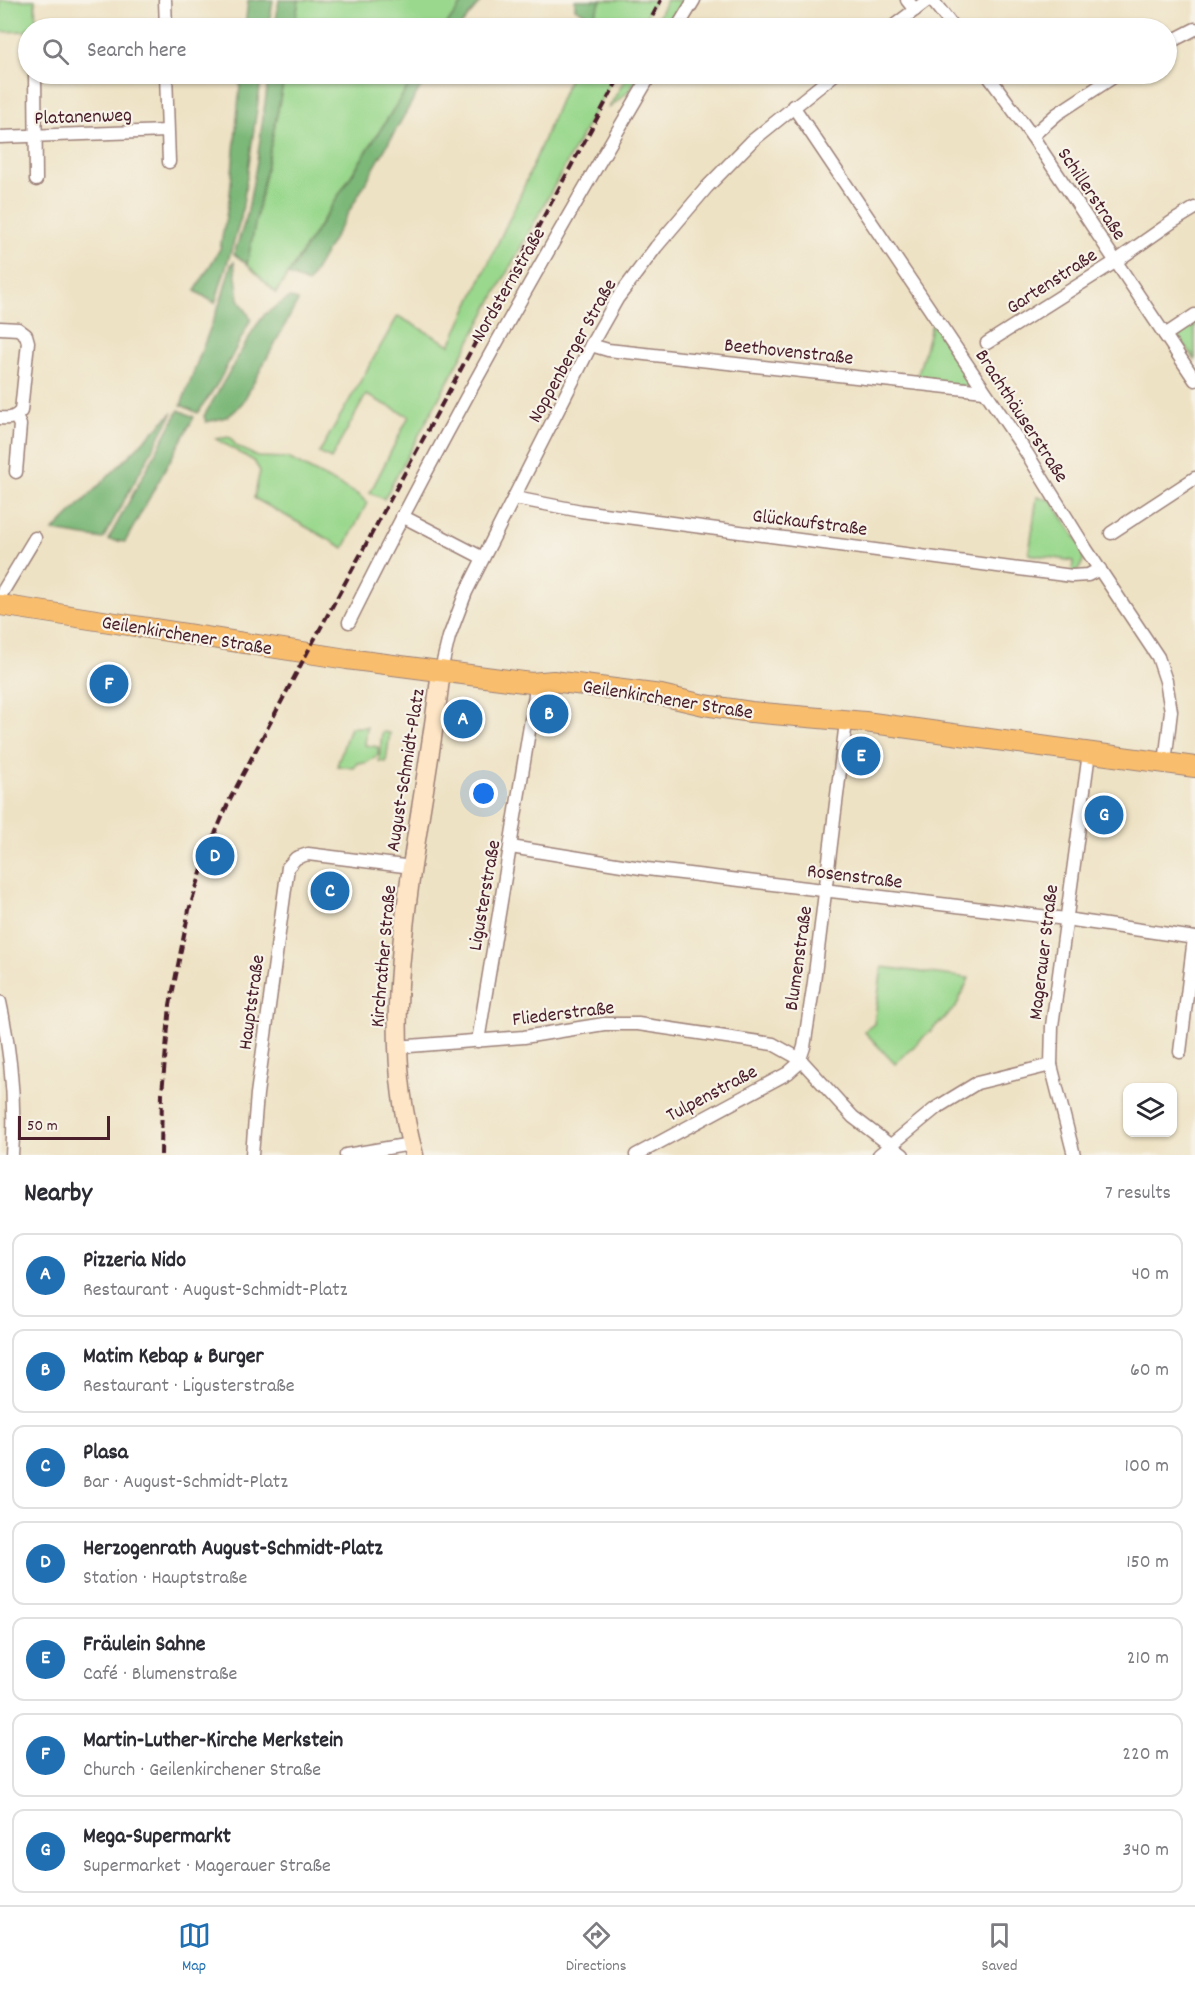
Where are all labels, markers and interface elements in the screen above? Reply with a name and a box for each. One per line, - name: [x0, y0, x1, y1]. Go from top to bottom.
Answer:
- search box: [18, 18, 1177, 84]
- icon: search: [39, 35, 72, 68]
- text: Search here: [87, 36, 186, 67]
- street label: Platanenweg: [34, 102, 132, 134]
- street label: Schillerstraße: [1049, 143, 1132, 247]
- street label: Nordsternstraße: [466, 223, 554, 348]
- street label: Gartenstraße: [1002, 243, 1104, 322]
- street label: Noppenberger Straße: [522, 274, 625, 429]
- street label: Beethovenstraße: [723, 332, 855, 374]
- street label: Brachthäuserstraße: [967, 344, 1074, 489]
- street label: Glückaufstraße: [751, 503, 869, 545]
- street label: Geilenkirchener Straße: [99, 610, 274, 664]
- pin: F: [90, 662, 128, 706]
- street label: Geilenkirchener Straße: [580, 674, 755, 728]
- street label: August-Schmidt-Platz: [380, 687, 434, 854]
- pin: B: [530, 692, 568, 736]
- pin: A: [444, 696, 482, 742]
- pin: E: [842, 734, 880, 778]
- your location: [469, 779, 498, 808]
- pin: G: [1084, 792, 1124, 838]
- pin: D: [196, 834, 234, 878]
- street label: Ligusterstraße: [462, 838, 510, 953]
- street label: Rosenstraße: [805, 858, 904, 898]
- pin: C: [310, 868, 350, 914]
- street label: Magerauer Straße: [1023, 883, 1067, 1022]
- street label: Kirchrather Straße: [365, 884, 405, 1029]
- street label: Blumenstraße: [779, 904, 821, 1013]
- street label: Hauptstraße: [232, 953, 274, 1052]
- street label: Fliederstraße: [511, 995, 616, 1035]
- street label: Tulpenstraße: [662, 1059, 763, 1130]
- map controls: [1123, 1083, 1177, 1137]
- button: layers: [1123, 1083, 1177, 1137]
- scale bar: [18, 1113, 110, 1140]
- text: 50 m: [27, 1115, 58, 1138]
- text: Nearby: [24, 1176, 92, 1213]
- text: 7 results: [1105, 1180, 1171, 1208]
- text: Pizzeria Nido: [83, 1246, 186, 1277]
- text: A: [40, 1261, 51, 1289]
- text: 40 m: [1131, 1261, 1169, 1289]
- text: Restaurant · August-Schmidt-Platz: [83, 1277, 347, 1305]
- text: Matim Kebap & Burger: [83, 1342, 264, 1373]
- text: B: [41, 1357, 50, 1385]
- text: 60 m: [1130, 1357, 1169, 1385]
- text: Restaurant · Ligusterstraße: [83, 1373, 295, 1401]
- text: Plasa: [83, 1438, 128, 1469]
- text: C: [41, 1453, 50, 1481]
- text: 100 m: [1125, 1453, 1169, 1481]
- text: Bar · August-Schmidt-Platz: [83, 1469, 288, 1497]
- text: Herzogenrath August-Schmidt-Platz: [83, 1534, 383, 1565]
- text: D: [40, 1549, 51, 1577]
- text: 150 m: [1126, 1549, 1169, 1577]
- text: Station · Hauptstraße: [83, 1565, 247, 1593]
- text: Fräulein Sahne: [83, 1630, 206, 1661]
- text: E: [41, 1645, 50, 1673]
- text: 210 m: [1127, 1645, 1169, 1673]
- text: Café · Blumenstraße: [83, 1661, 237, 1689]
- text: Martin-Luther-Kirche Merkstein: [83, 1726, 343, 1757]
- text: F: [41, 1741, 50, 1769]
- text: 220 m: [1122, 1741, 1169, 1769]
- text: Church · Geilenkirchener Straße: [83, 1757, 321, 1785]
- text: Mega-Supermarkt: [83, 1822, 231, 1853]
- text: G: [40, 1837, 51, 1865]
- text: 340 m: [1123, 1837, 1169, 1865]
- text: Supermarket · Magerauer Straße: [83, 1853, 331, 1881]
- tab: Map: [178, 1919, 211, 1978]
- tab: Directions: [566, 1919, 626, 1978]
- tab: Saved: [982, 1919, 1017, 1978]

